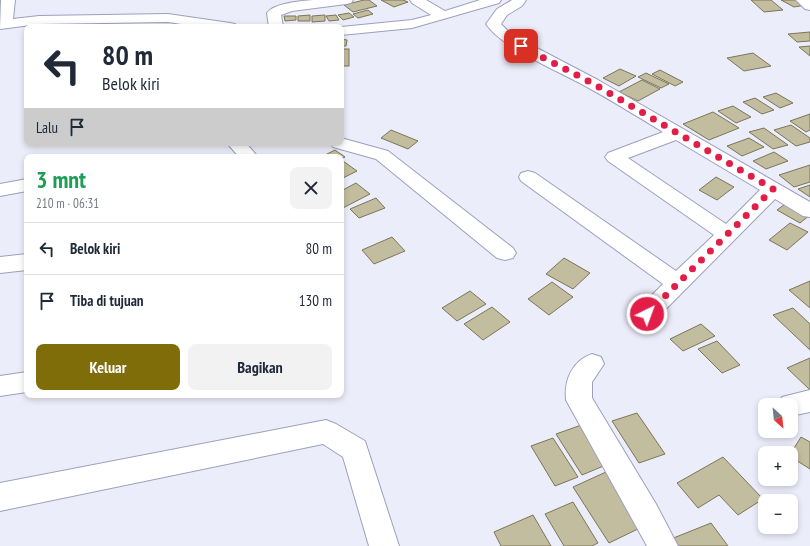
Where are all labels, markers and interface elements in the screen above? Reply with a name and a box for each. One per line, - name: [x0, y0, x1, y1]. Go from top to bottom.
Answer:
- pin: [504, 29, 538, 63]
- icon: arrive: [510, 35, 532, 57]
- text: 80 m: [102, 36, 153, 73]
- icon: left: [36, 40, 88, 92]
- text: Belok kiri: [102, 72, 160, 95]
- icon: arrive: [66, 116, 88, 138]
- text: Lalu: [36, 118, 58, 137]
- text: 3 mnt: [36, 164, 86, 195]
- button: close: [290, 167, 332, 209]
- text: 210 m · 06:31: [36, 195, 99, 212]
- icon: left: [36, 238, 58, 260]
- text: Belok kiri: [70, 239, 120, 258]
- text: 80 m: [306, 239, 332, 258]
- icon: arrive: [36, 290, 58, 312]
- text: Tiba di tujuan: [70, 291, 144, 310]
- text: 130 m: [299, 291, 332, 310]
- position arrow: [626, 293, 668, 335]
- button: Keluar: [36, 344, 180, 390]
- button: Bagikan: [188, 344, 332, 390]
- north arrow: [758, 398, 798, 438]
- map controls: [758, 398, 798, 534]
- button: +: [758, 446, 798, 486]
- button: −: [758, 494, 798, 534]

